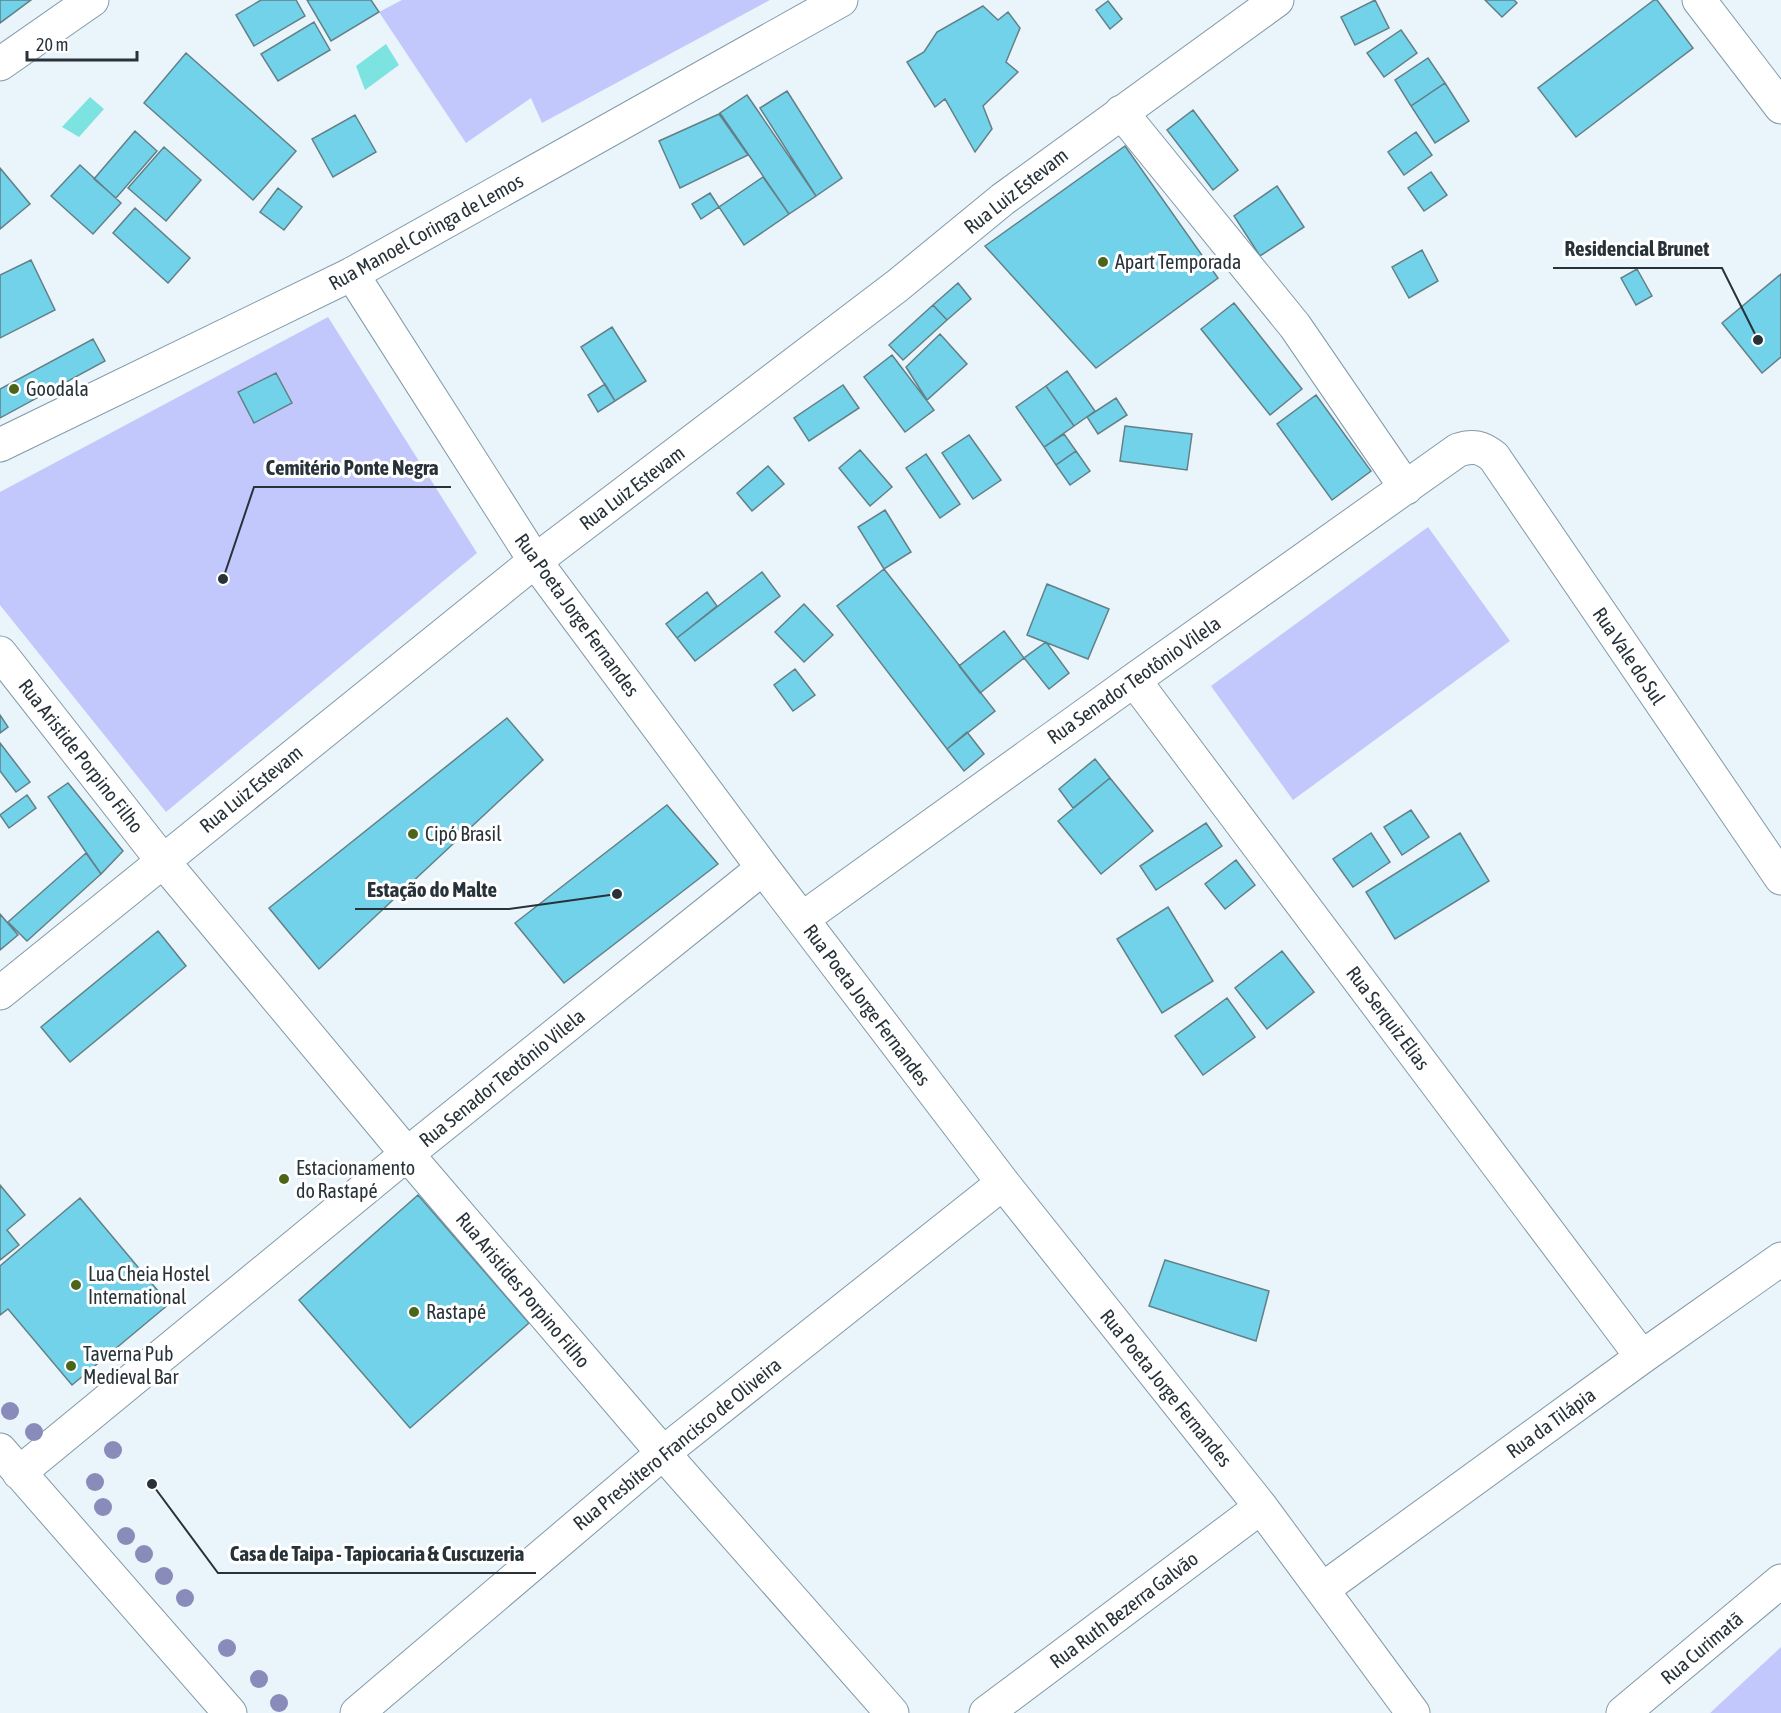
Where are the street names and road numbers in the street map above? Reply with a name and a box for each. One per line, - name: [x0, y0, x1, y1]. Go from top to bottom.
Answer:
- street label: Rua Luiz Estevam: [959, 143, 1072, 238]
- street label: Rua Manoel Coringa de Lemos: [325, 169, 527, 295]
- street label: Rua Luiz Estevam: [575, 441, 689, 535]
- street label: Rua Poeta Jorge Fernandes: [511, 529, 644, 701]
- street label: Rua Vale do Sul: [1589, 603, 1671, 709]
- street label: Rua Senador Teotônio Vilela: [1043, 611, 1225, 748]
- street label: Rua Aristide Porpino Filho: [14, 674, 149, 837]
- street label: Rua Luiz Estevam: [195, 740, 307, 837]
- street label: Rua Poeta Jorge Fernandes: [799, 920, 935, 1090]
- street label: Rua Serquiz Elias: [1342, 961, 1435, 1074]
- street label: Rua Senador Teotônio Vilela: [414, 1004, 589, 1151]
- street label: Rua Aristides Porpino Filho: [452, 1207, 595, 1372]
- street label: Rua Poeta Jorge Fernandes: [1096, 1304, 1237, 1471]
- street label: Rua Presbítero Francisco de Oliveira: [568, 1353, 785, 1535]
- street label: Rua da Tilápia: [1502, 1383, 1600, 1463]
- street label: Rua Ruth Bezerra Galvão: [1045, 1546, 1202, 1673]
- street label: Rua Curimatã: [1656, 1607, 1747, 1688]

